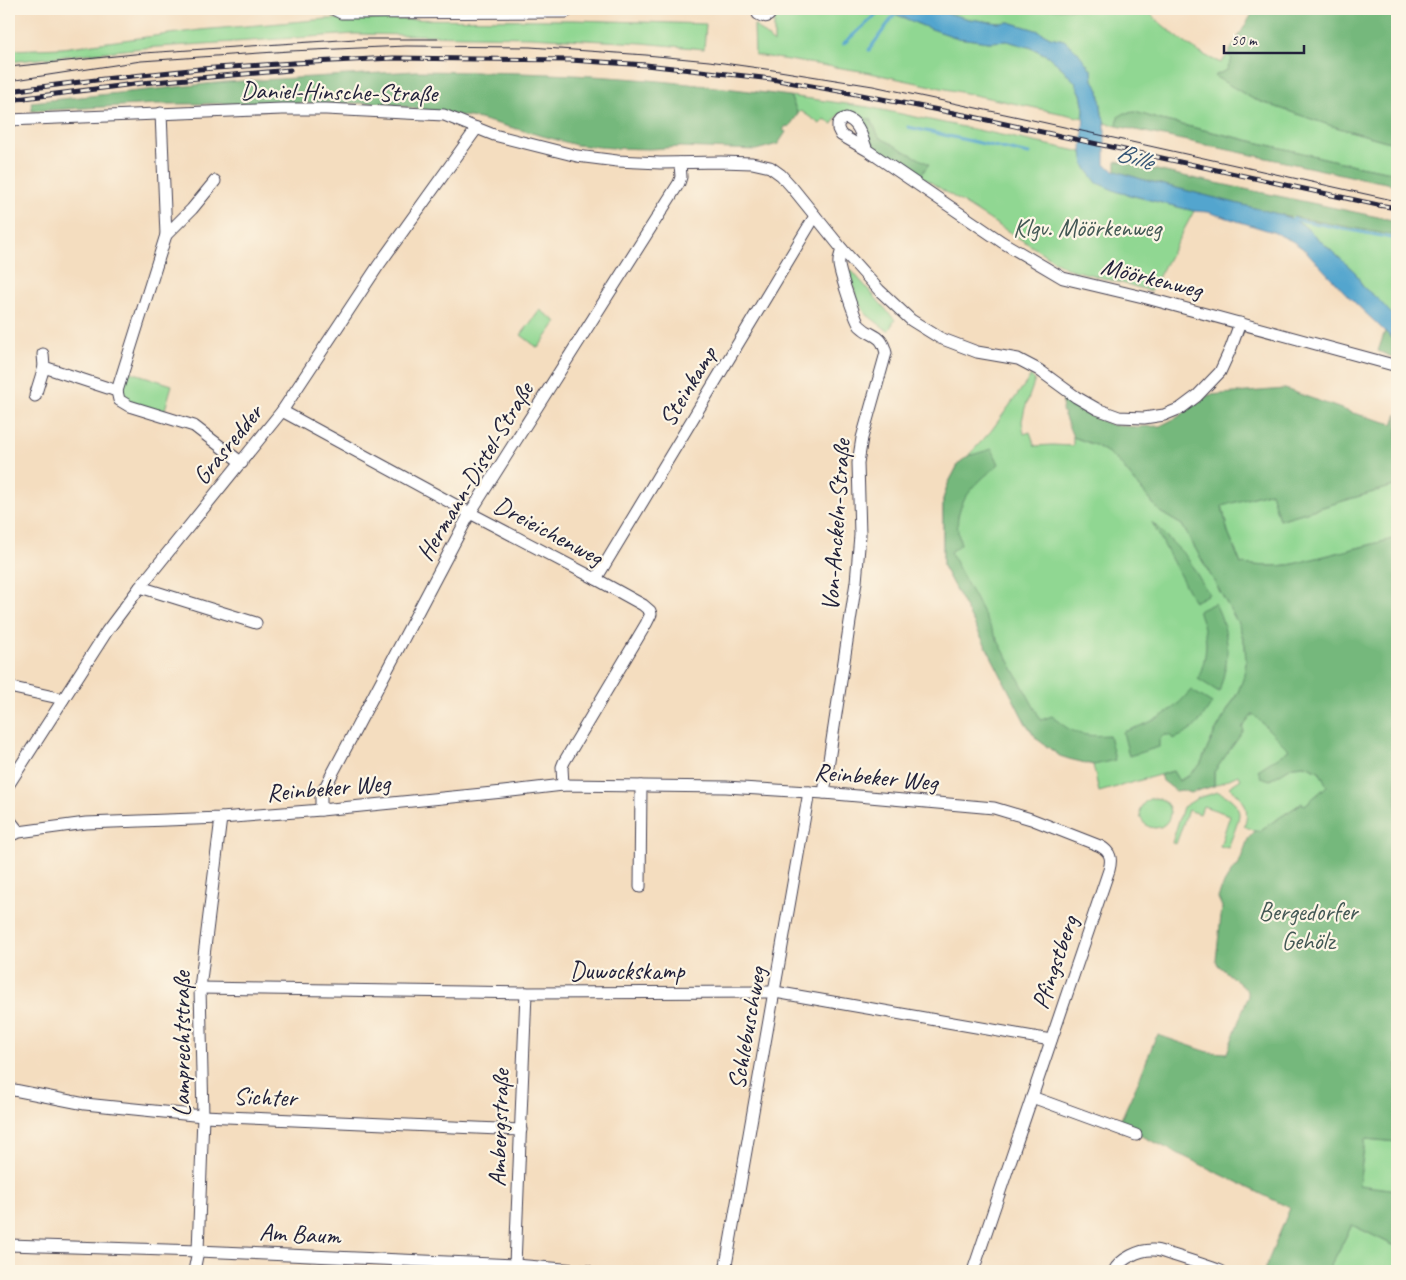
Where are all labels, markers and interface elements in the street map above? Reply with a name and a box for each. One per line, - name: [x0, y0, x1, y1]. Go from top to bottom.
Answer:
- scale bar: [1224, 22, 1304, 54]
- text: 50 m: [1231, 31, 1258, 50]
- street label: Daniel-Hinsche-Straße: [240, 74, 439, 110]
- water label: Bille: [1112, 135, 1161, 179]
- park label: Klgv. Möörkenweg: [1013, 212, 1163, 244]
- street label: Möörkenweg: [1098, 250, 1208, 306]
- street label: Steinkamp: [652, 339, 725, 432]
- street label: Hermann-Distel-Straße: [409, 375, 542, 567]
- street label: Grasredder: [186, 396, 271, 491]
- street label: Von-Anckeln-Straße: [814, 436, 858, 612]
- street label: Dreieichenweg: [489, 489, 610, 574]
- street label: Reinbeker Weg: [813, 756, 941, 799]
- street label: Reinbeker Weg: [265, 766, 393, 809]
- park label: Bergedorfer Gehölz: [1258, 896, 1360, 957]
- street label: Pfingstberg: [1024, 910, 1086, 1013]
- street label: Duwockskamp: [570, 955, 686, 987]
- street label: Schlebuschweg: [720, 962, 774, 1092]
- street label: Lamprechtstraße: [166, 969, 198, 1117]
- street label: Ambergstraße: [481, 1067, 517, 1187]
- street label: Sichter: [233, 1080, 300, 1114]
- street label: Am Baum: [259, 1216, 343, 1252]

